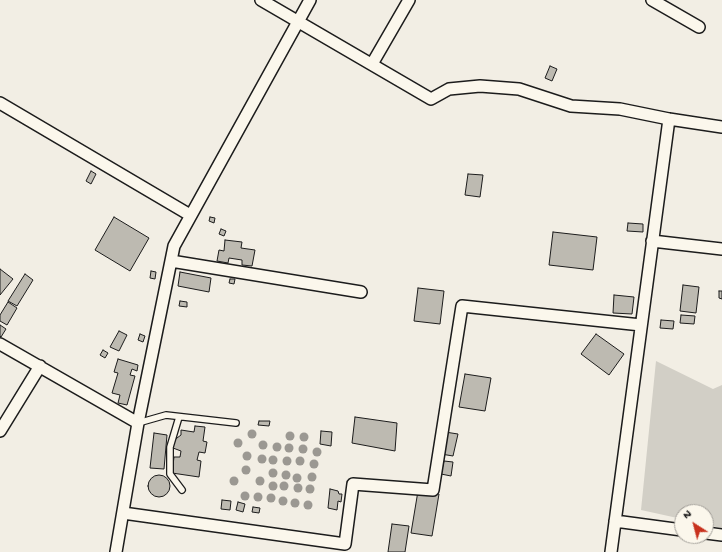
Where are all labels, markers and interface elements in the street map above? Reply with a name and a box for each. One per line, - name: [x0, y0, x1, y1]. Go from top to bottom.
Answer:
- north arrow: [674, 504, 714, 544]
- text: N: [681, 508, 694, 522]

